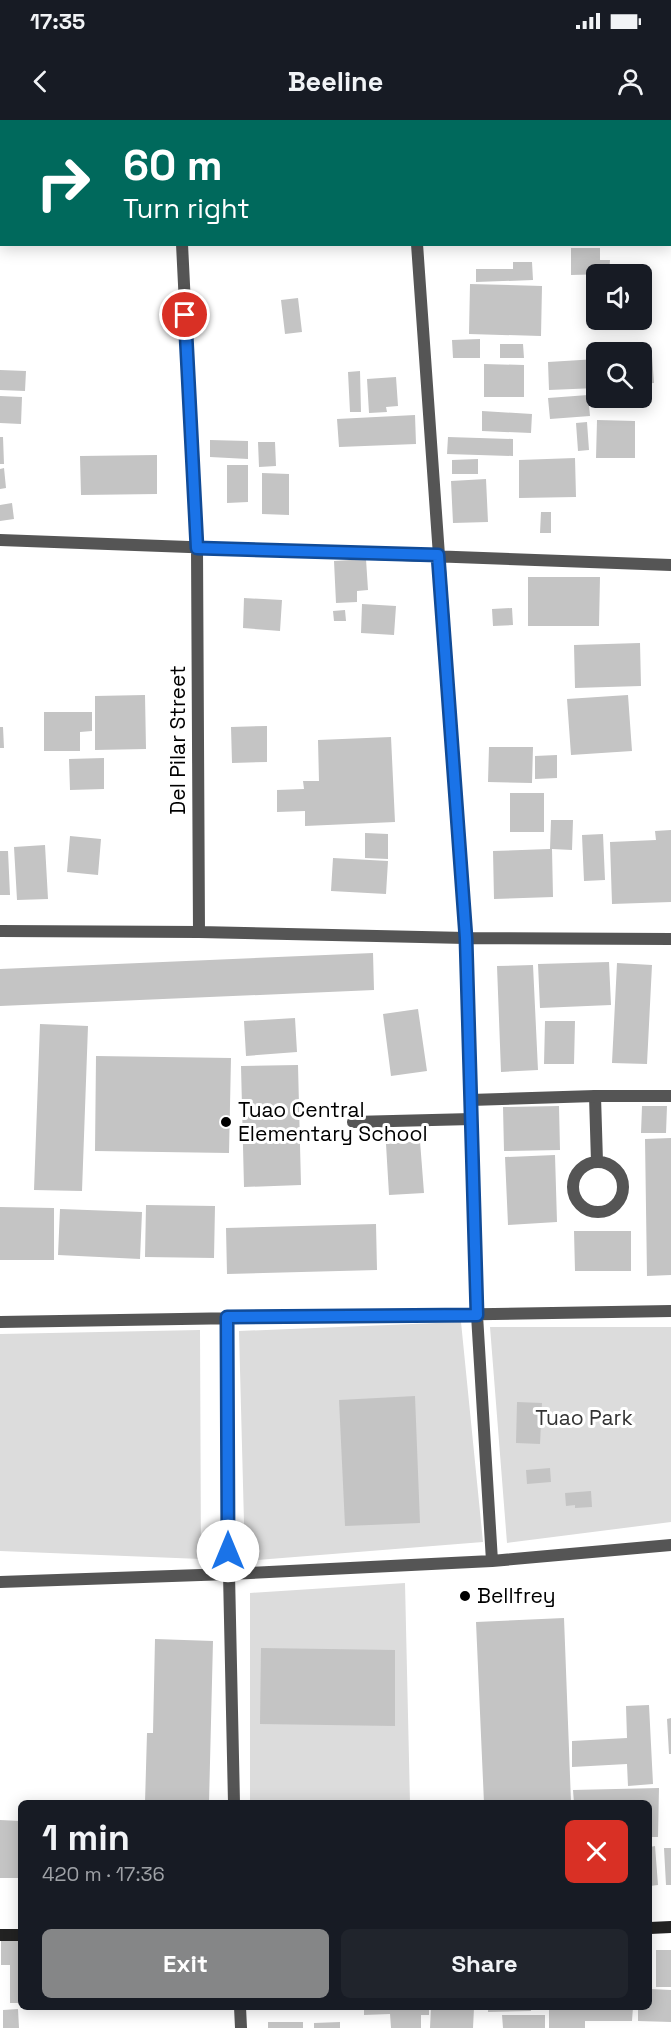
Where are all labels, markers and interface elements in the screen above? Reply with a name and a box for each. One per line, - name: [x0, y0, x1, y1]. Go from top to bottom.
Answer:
- text: 17:35: [30, 7, 85, 35]
- text: Beeline: [288, 64, 383, 99]
- icon: back: [24, 65, 57, 98]
- icon: person: [614, 65, 647, 98]
- text: 60 m: [123, 139, 223, 192]
- icon: right: [24, 144, 102, 222]
- text: Turn right: [123, 191, 250, 226]
- map controls: [586, 264, 652, 408]
- button: sound: [586, 264, 652, 330]
- pin: [159, 289, 210, 340]
- icon: arrive: [168, 298, 201, 331]
- button: search: [586, 342, 652, 408]
- street label: Del Pilar Street: [164, 665, 191, 815]
- place label: Tuao Central Elementary School: [238, 1096, 428, 1147]
- marker: Tuao Central Elementary School: [219, 1115, 233, 1129]
- park label: Tuao Park: [535, 1404, 633, 1431]
- position arrow: [196, 1519, 260, 1583]
- place label: Bellfrey: [477, 1582, 556, 1609]
- marker: Bellfrey: [458, 1589, 472, 1603]
- text: 1 min: [42, 1815, 130, 1861]
- button: close: [565, 1820, 628, 1883]
- text: 420 m · 17:36: [42, 1861, 165, 1887]
- button: Exit: [42, 1929, 329, 1998]
- button: Share: [341, 1929, 628, 1998]

